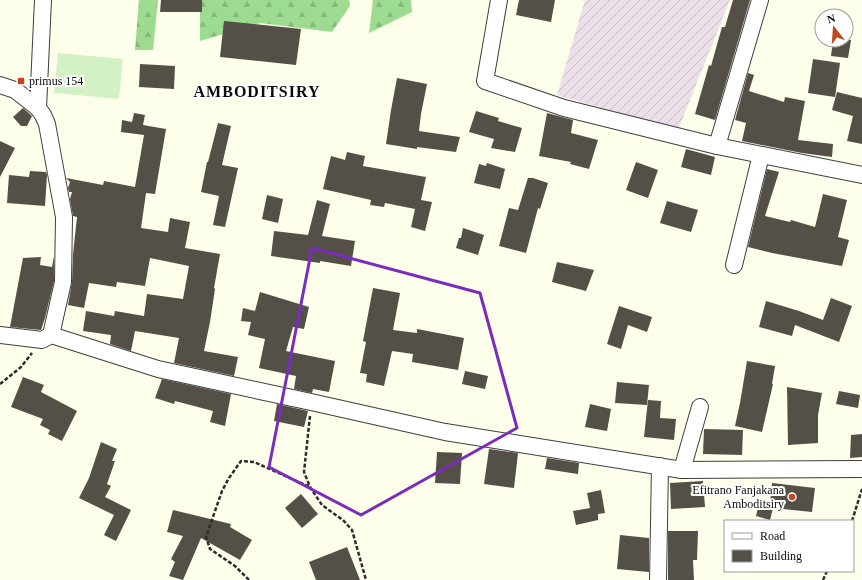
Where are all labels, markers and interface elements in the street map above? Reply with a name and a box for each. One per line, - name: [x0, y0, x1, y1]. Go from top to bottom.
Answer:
- north arrow: [814, 8, 854, 48]
- text: N: [826, 12, 837, 25]
- place label: primus 154: [29, 74, 83, 88]
- marker: primus 154: [16, 76, 26, 86]
- district label: AMBODITSIRY: [194, 83, 320, 100]
- place label: Efitrano Fanjakana Amboditsiry: [692, 483, 785, 511]
- marker: Efitrano Fanjakana Amboditsiry: [787, 492, 797, 502]
- legend: [724, 520, 854, 572]
- text: Road: [760, 529, 785, 543]
- text: Building: [760, 549, 802, 563]

